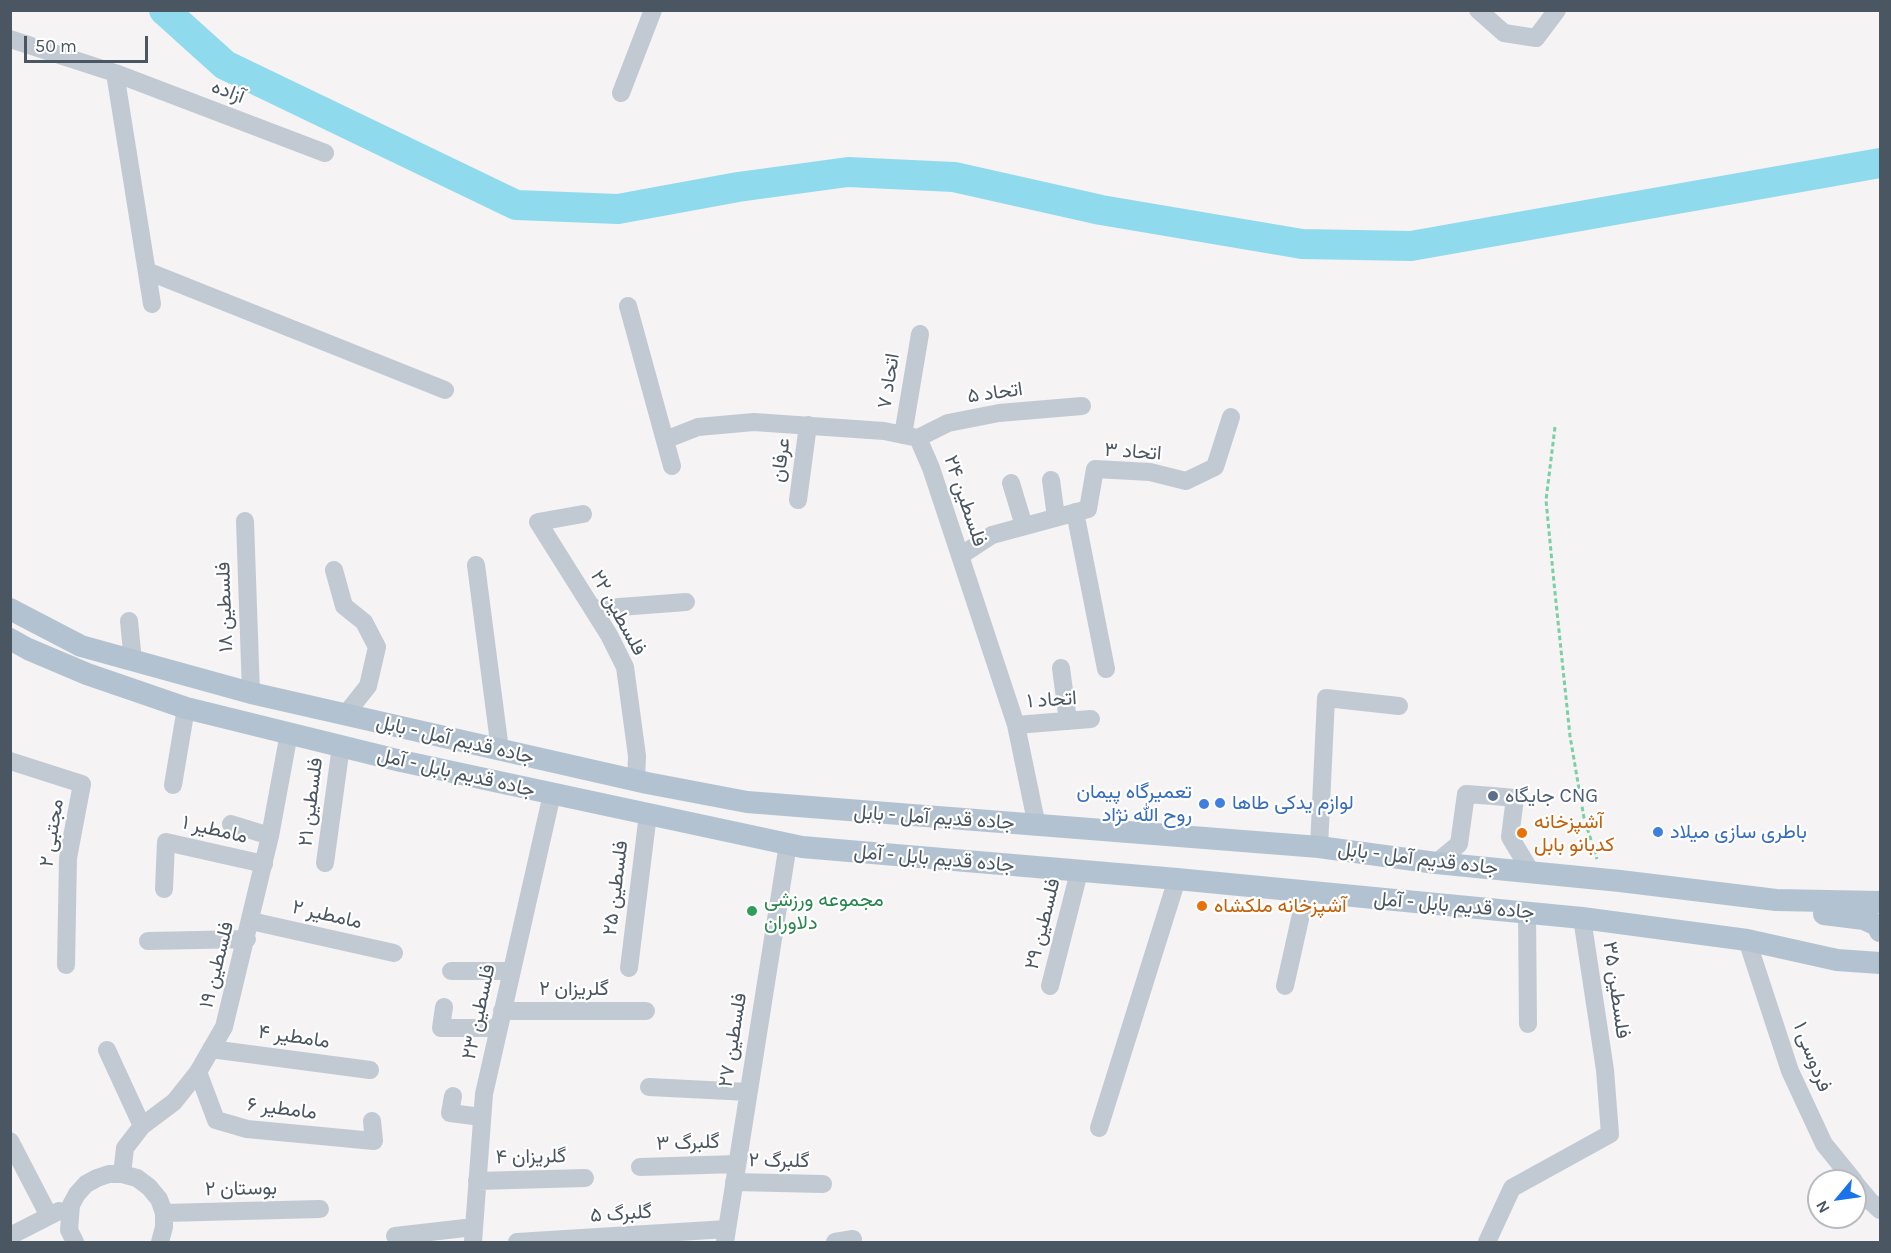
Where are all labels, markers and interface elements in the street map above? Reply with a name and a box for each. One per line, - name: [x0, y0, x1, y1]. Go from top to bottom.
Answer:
- scale bar: [27, 24, 152, 62]
- text: 50 m: [35, 35, 77, 57]
- street label: آزاده: [208, 75, 248, 109]
- street label: اتحاد ۷: [873, 352, 905, 410]
- street label: اتحاد ۵: [966, 377, 1024, 409]
- street label: عرفان: [766, 436, 796, 484]
- street label: اتحاد ۳: [1104, 438, 1162, 466]
- street label: فلسطین ۲۴: [938, 452, 992, 550]
- street label: فلسطین ۱۸: [211, 561, 239, 653]
- street label: فلسطین ۲۲: [585, 566, 651, 660]
- street label: اتحاد ۱: [1026, 686, 1078, 714]
- street label: جاده قدیم آمل - بابل: [374, 710, 536, 770]
- street label: جاده قدیم بابل - آمل: [375, 743, 537, 803]
- street label: فلسطین ۲۱: [294, 756, 328, 848]
- place label: تعمیرگاه پیمان روح الله نژاد: [1077, 780, 1192, 827]
- place label: جایگاه CNG: [1505, 784, 1598, 808]
- marker: جایگاه CNG: [1486, 789, 1500, 803]
- place label: لوازم یدکی طاها: [1232, 791, 1354, 815]
- marker: لوازم یدکی طاها: [1213, 796, 1227, 810]
- street label: مجتبی ۲: [35, 797, 69, 869]
- marker: تعمیرگاه پیمان روح الله نژاد: [1197, 797, 1211, 811]
- street label: جاده قدیم آمل - بابل: [853, 800, 1015, 836]
- place label: آشپزخانه کدبانو بابل: [1534, 810, 1614, 857]
- street label: مامطیر ۱: [180, 811, 250, 849]
- place label: باطری سازی میلاد: [1670, 820, 1807, 844]
- marker: باطری سازی میلاد: [1651, 825, 1665, 839]
- marker: آشپزخانه کدبانو بابل: [1515, 826, 1529, 840]
- street label: جاده قدیم آمل - بابل: [1336, 837, 1500, 881]
- street label: فلسطین ۲۵: [598, 839, 634, 937]
- street label: جاده قدیم بابل - آمل: [853, 840, 1015, 878]
- street label: فلسطین ۲۹: [1020, 876, 1066, 972]
- street label: جاده قدیم بابل - آمل: [1373, 887, 1535, 925]
- place label: مجموعه ورزشی دلاوران: [764, 888, 884, 935]
- place label: آشپزخانه ملکشاه: [1214, 894, 1347, 918]
- street label: مامطیر ۲: [290, 895, 364, 935]
- marker: آشپزخانه ملکشاه: [1195, 899, 1209, 913]
- marker: مجموعه ورزشی دلاوران: [745, 904, 759, 918]
- street label: فلسطین ۱۹: [195, 919, 239, 1011]
- street label: فلسطین ۳۵: [1597, 940, 1635, 1040]
- street label: فلسطین ۲۳: [457, 962, 501, 1062]
- street label: گلریزان ۲: [539, 977, 609, 1001]
- street label: فلسطین ۲۷: [714, 991, 752, 1089]
- street label: فردوسی ۱: [1788, 1019, 1836, 1095]
- street label: مامطیر ۴: [257, 1020, 331, 1054]
- street label: مامطیر ۶: [246, 1093, 318, 1125]
- street label: گلبرگ ۳: [656, 1130, 720, 1156]
- street label: گلریزان ۴: [496, 1144, 566, 1170]
- street label: گلبرگ ۲: [748, 1148, 810, 1174]
- north arrow: [1807, 1169, 1867, 1229]
- street label: بوستان ۲: [205, 1176, 277, 1202]
- text: N: [1811, 1197, 1834, 1217]
- street label: گلبرگ ۵: [589, 1200, 653, 1228]

